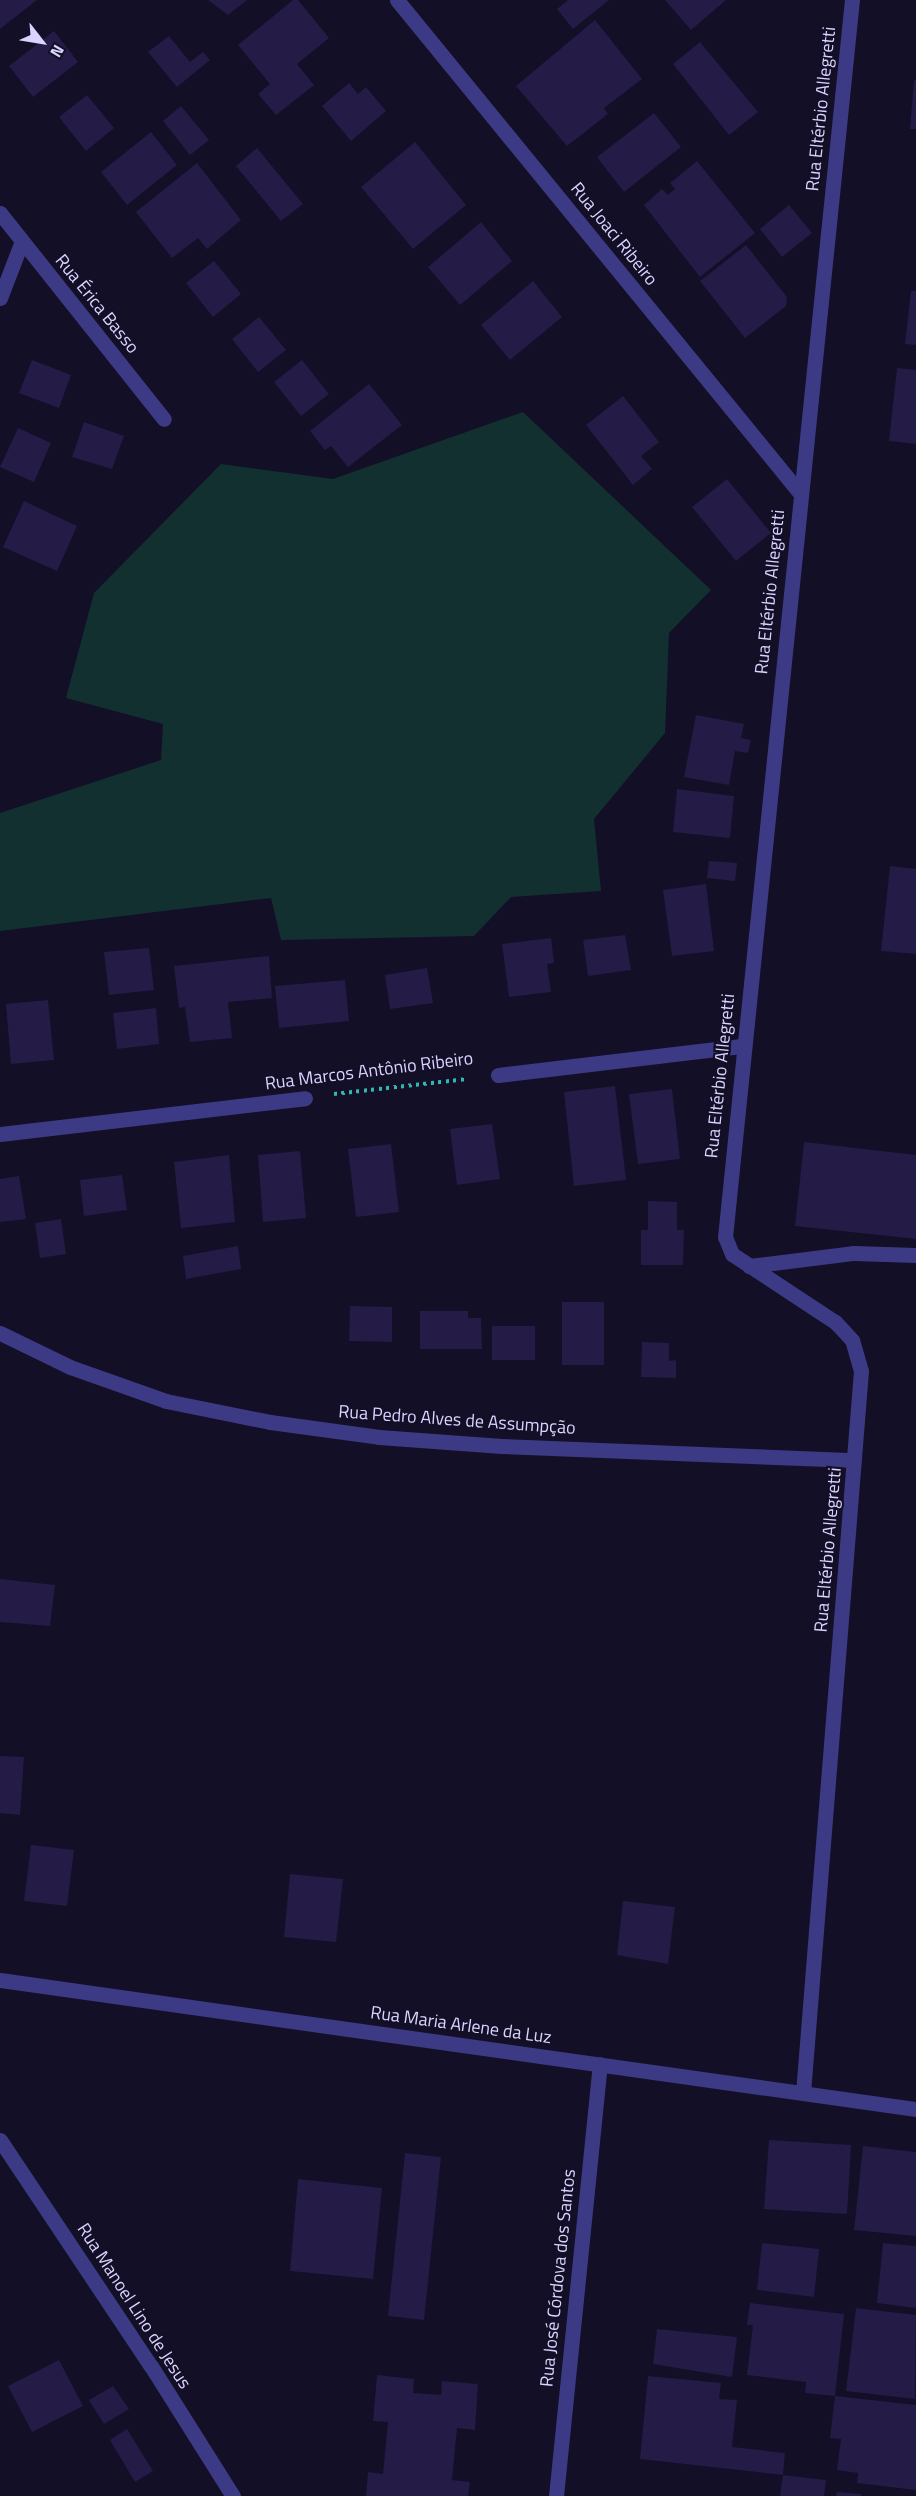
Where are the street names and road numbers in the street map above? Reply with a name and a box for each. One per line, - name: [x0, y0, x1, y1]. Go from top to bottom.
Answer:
- street label: Rua Eltérbio Allegretti: [802, 26, 840, 192]
- street label: Rua Joaci Ribeiro: [566, 178, 662, 290]
- street label: Rua Érica Basso: [51, 250, 143, 358]
- street label: Rua Eltérbio Allegretti: [751, 509, 789, 675]
- street label: Rua Eltérbio Allegretti: [701, 993, 739, 1159]
- street label: Rua Marcos Antônio Ribeiro: [264, 1048, 474, 1094]
- street label: Rua Pedro Alves de Assumpção: [338, 1401, 576, 1439]
- street label: Rua Eltérbio Allegretti: [810, 1467, 846, 1633]
- street label: Rua Maria Arlene da Luz: [369, 2002, 553, 2048]
- street label: Rua José Córdova dos Santos: [536, 2168, 580, 2388]
- street label: Rua Manoel Lino de Jesus: [72, 2219, 196, 2393]

